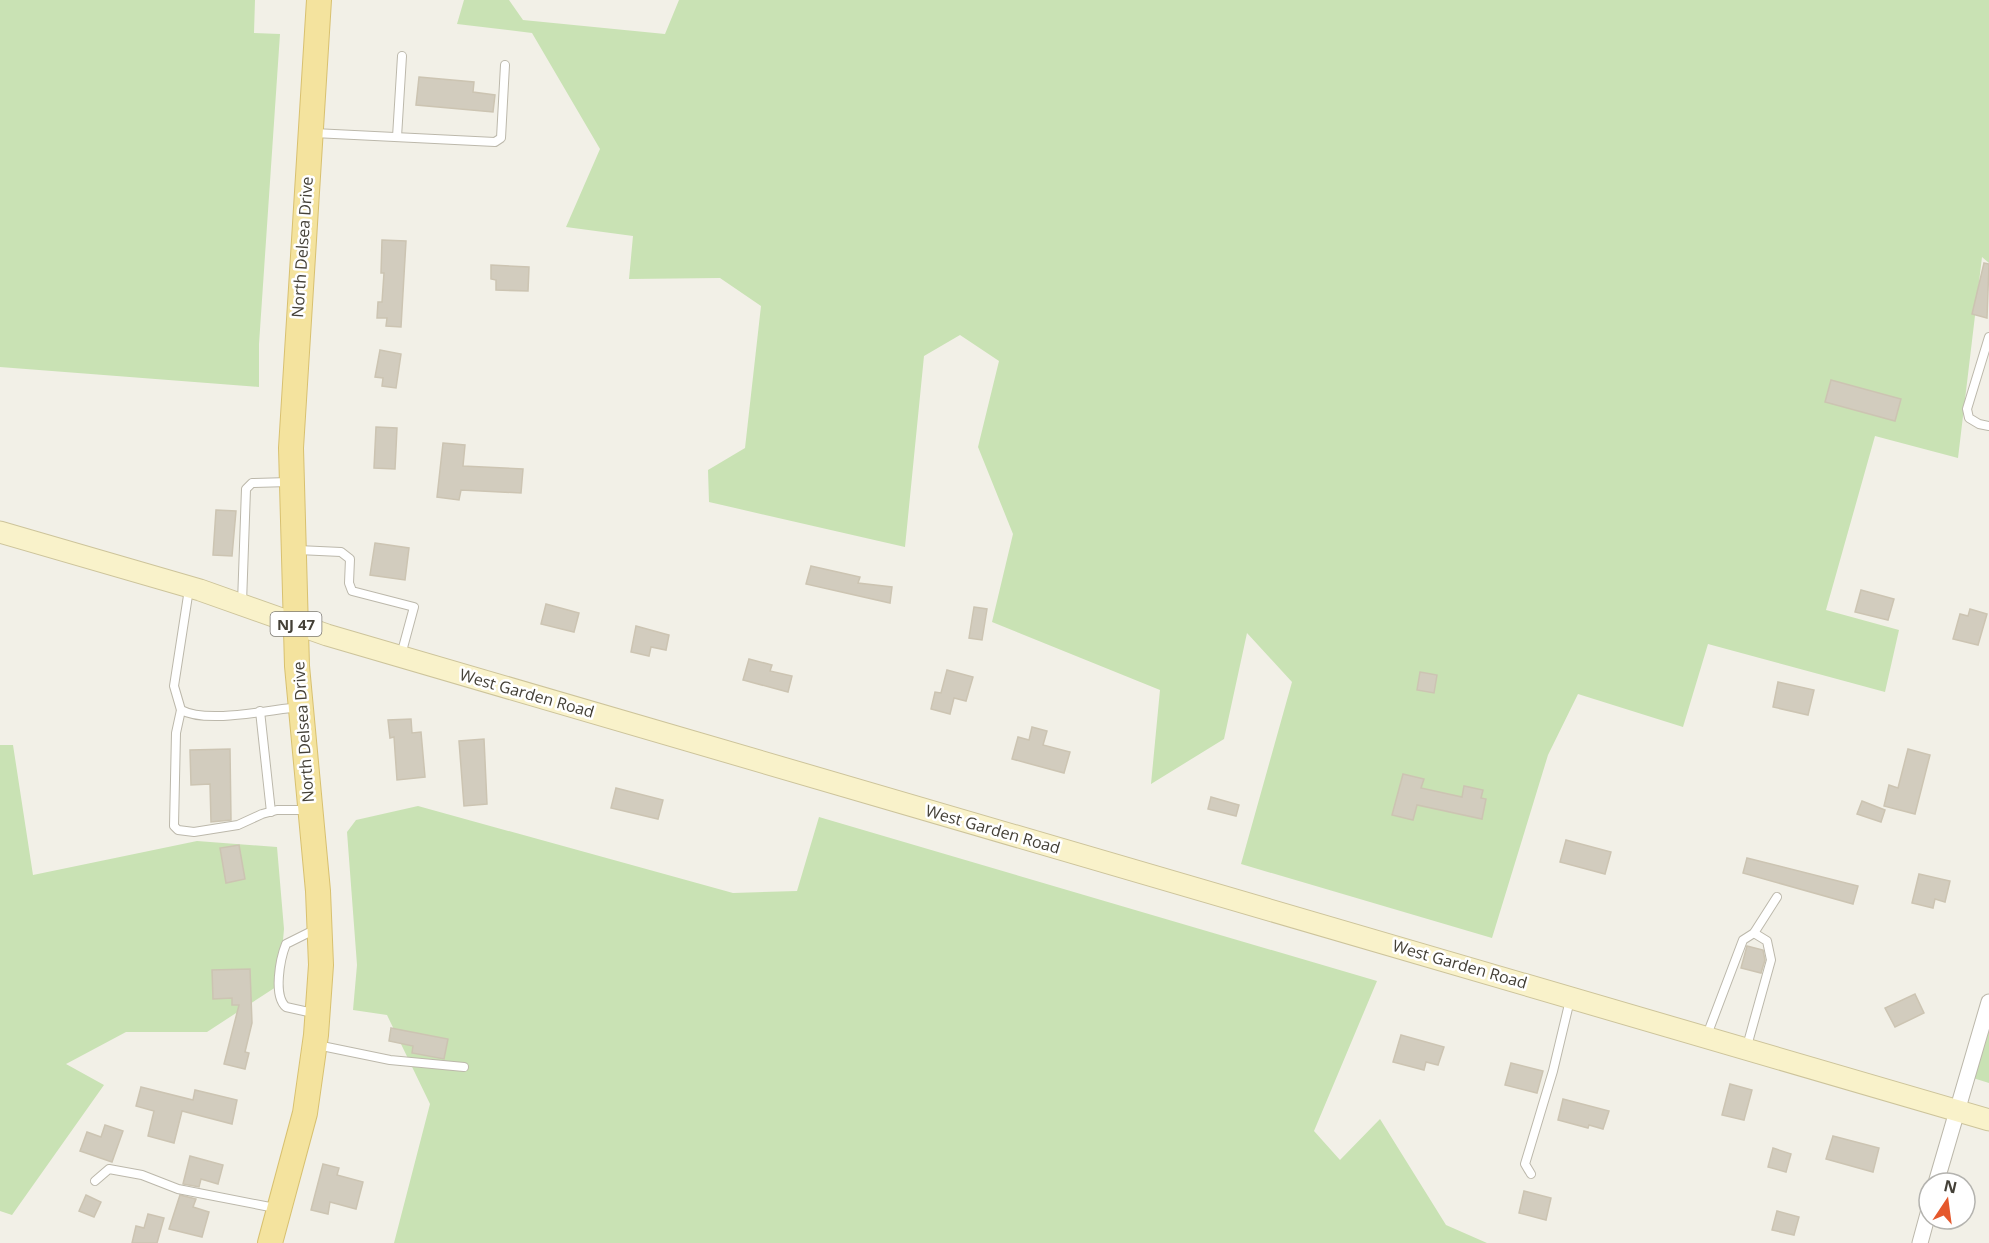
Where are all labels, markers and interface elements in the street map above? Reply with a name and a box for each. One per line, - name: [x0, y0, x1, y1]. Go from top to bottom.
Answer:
- street label: North Delsea Drive: [286, 176, 318, 318]
- road number: NJ 47: [270, 612, 322, 636]
- street label: North Delsea Drive: [287, 661, 319, 803]
- street label: West Garden Road: [457, 663, 597, 723]
- street label: West Garden Road: [923, 799, 1063, 859]
- street label: West Garden Road: [1390, 934, 1530, 994]
- north arrow: [1917, 1171, 1977, 1231]
- text: N: [1942, 1174, 1959, 1199]

